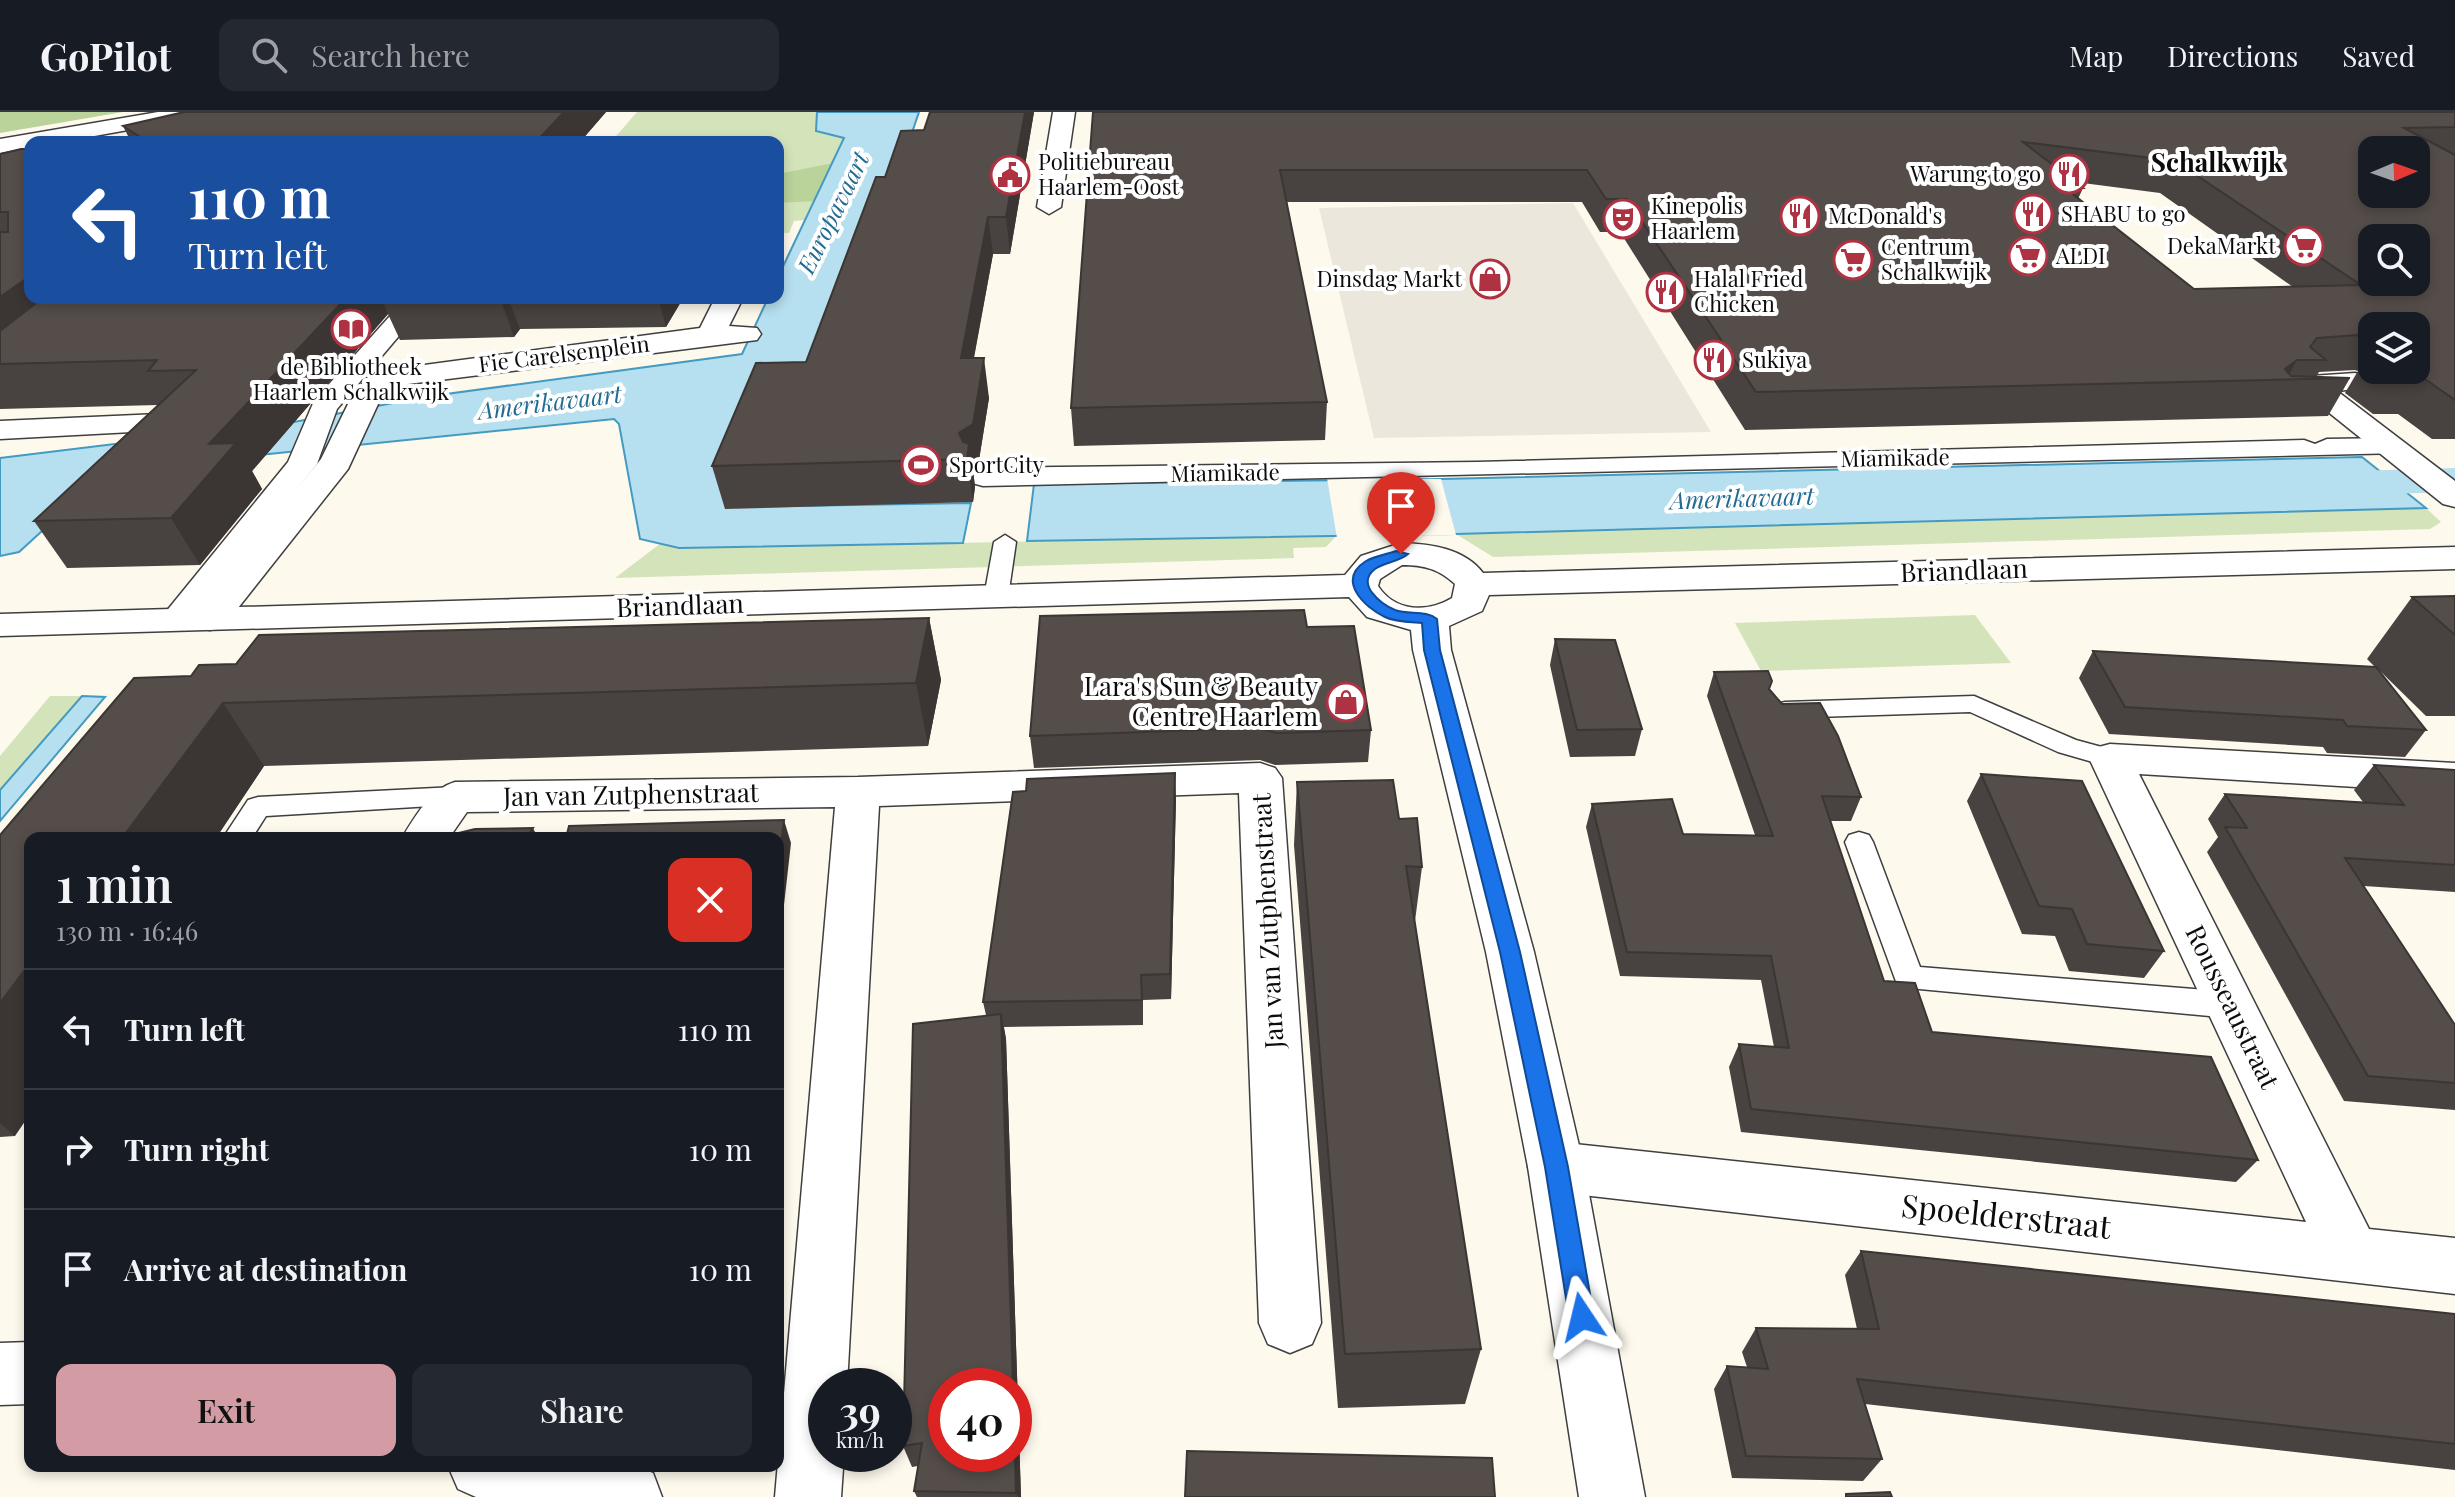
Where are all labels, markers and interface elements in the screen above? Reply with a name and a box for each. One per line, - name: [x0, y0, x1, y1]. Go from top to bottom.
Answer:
- search box: [219, 19, 779, 91]
- text: GoPilot: [40, 30, 171, 81]
- icon: search: [247, 33, 291, 77]
- text: Search here: [311, 35, 470, 75]
- text: Map: [2069, 37, 2123, 74]
- text: Directions: [2167, 37, 2298, 74]
- text: Saved: [2342, 37, 2415, 74]
- north arrow: [2358, 136, 2430, 208]
- map controls: [2358, 136, 2430, 384]
- district label: Schalkwijk: [2151, 144, 2284, 179]
- water label: Europavaart: [789, 145, 876, 279]
- place label: Politiebureau Haarlem-Oost: [1038, 146, 1180, 201]
- restaurant icon: Warung to go: [2048, 153, 2090, 195]
- public building icon: Politiebureau Haarlem-Oost: [989, 154, 1031, 196]
- text: 110 m: [188, 158, 331, 233]
- place label: Warung to go: [1909, 158, 2041, 188]
- icon: left: [56, 168, 160, 272]
- place label: Kinepolis Haarlem: [1651, 190, 1743, 245]
- restaurant icon: SHABU to go: [2012, 193, 2054, 235]
- restaurant icon: McDonald's: [1779, 195, 1821, 237]
- theatre icon: Kinepolis Haarlem: [1602, 198, 1644, 240]
- place label: SHABU to go: [2061, 198, 2186, 228]
- place label: McDonald's: [1828, 200, 1942, 230]
- button: search: [2358, 224, 2430, 296]
- supermarket icon: DekaMarkt: [2283, 225, 2325, 267]
- text: Turn left: [188, 230, 327, 278]
- place label: DekaMarkt: [2167, 230, 2277, 260]
- place label: Centrum Schalkwijk: [1881, 231, 1987, 286]
- supermarket icon: ALDI: [2007, 235, 2049, 277]
- supermarket icon: Centrum Schalkwijk: [1832, 239, 1874, 281]
- place label: ALDI: [2055, 240, 2106, 270]
- shop icon: Dinsdag Markt: [1469, 258, 1511, 300]
- place label: Dinsdag Markt: [1317, 263, 1463, 293]
- place label: Halal Fried Chicken: [1694, 263, 1803, 318]
- restaurant icon: Halal Fried Chicken: [1645, 271, 1687, 313]
- library icon: de Bibliotheek Haarlem Schalkwijk: [330, 308, 372, 350]
- button: layers: [2358, 312, 2430, 384]
- street label: Fie Carelsenplein: [477, 328, 651, 378]
- restaurant icon: Sukiya: [1693, 339, 1735, 381]
- place label: Sukiya: [1742, 344, 1807, 374]
- place label: de Bibliotheek Haarlem Schalkwijk: [253, 351, 449, 406]
- water label: Amerikavaart: [473, 376, 624, 426]
- street label: Miamikade: [1840, 441, 1950, 473]
- sports icon: SportCity: [900, 444, 942, 486]
- place label: SportCity: [949, 449, 1044, 479]
- street label: Miamikade: [1170, 456, 1280, 488]
- pin: [1367, 472, 1435, 554]
- water label: Amerikavaart: [1666, 478, 1816, 516]
- icon: arrive: [1379, 484, 1423, 528]
- street label: Briandlaan: [1900, 550, 2029, 589]
- street label: Briandlaan: [616, 585, 745, 624]
- place label: Lara's Sun & Beauty Centre Haarlem: [1084, 668, 1318, 733]
- shop icon: Lara's Sun & Beauty Centre Haarlem: [1325, 681, 1367, 723]
- street label: Jan van Zutphenstraat: [502, 774, 760, 813]
- street label: Jan van Zutphenstraat: [1242, 792, 1291, 1051]
- text: 1 min: [56, 851, 173, 915]
- button: close: [668, 858, 752, 942]
- text: 130 m · 16:46: [56, 913, 198, 948]
- street label: Rousseaustraat: [2179, 919, 2288, 1095]
- icon: left: [56, 1007, 100, 1051]
- text: Turn left: [124, 1009, 245, 1049]
- text: 110 m: [678, 1009, 752, 1049]
- icon: right: [56, 1127, 100, 1171]
- text: Turn right: [124, 1129, 269, 1169]
- text: 10 m: [689, 1129, 752, 1169]
- street label: Spoelderstraat: [1899, 1182, 2114, 1247]
- icon: arrive: [56, 1247, 100, 1291]
- text: Arrive at destination: [124, 1249, 407, 1289]
- text: 10 m: [689, 1249, 752, 1289]
- position arrow: [1540, 1275, 1624, 1359]
- button: Exit: [56, 1364, 396, 1456]
- button: Share: [412, 1364, 752, 1456]
- speed limit sign: 40: [928, 1368, 1032, 1472]
- text: 39: [839, 1383, 881, 1436]
- text: km/h: [836, 1426, 884, 1453]

